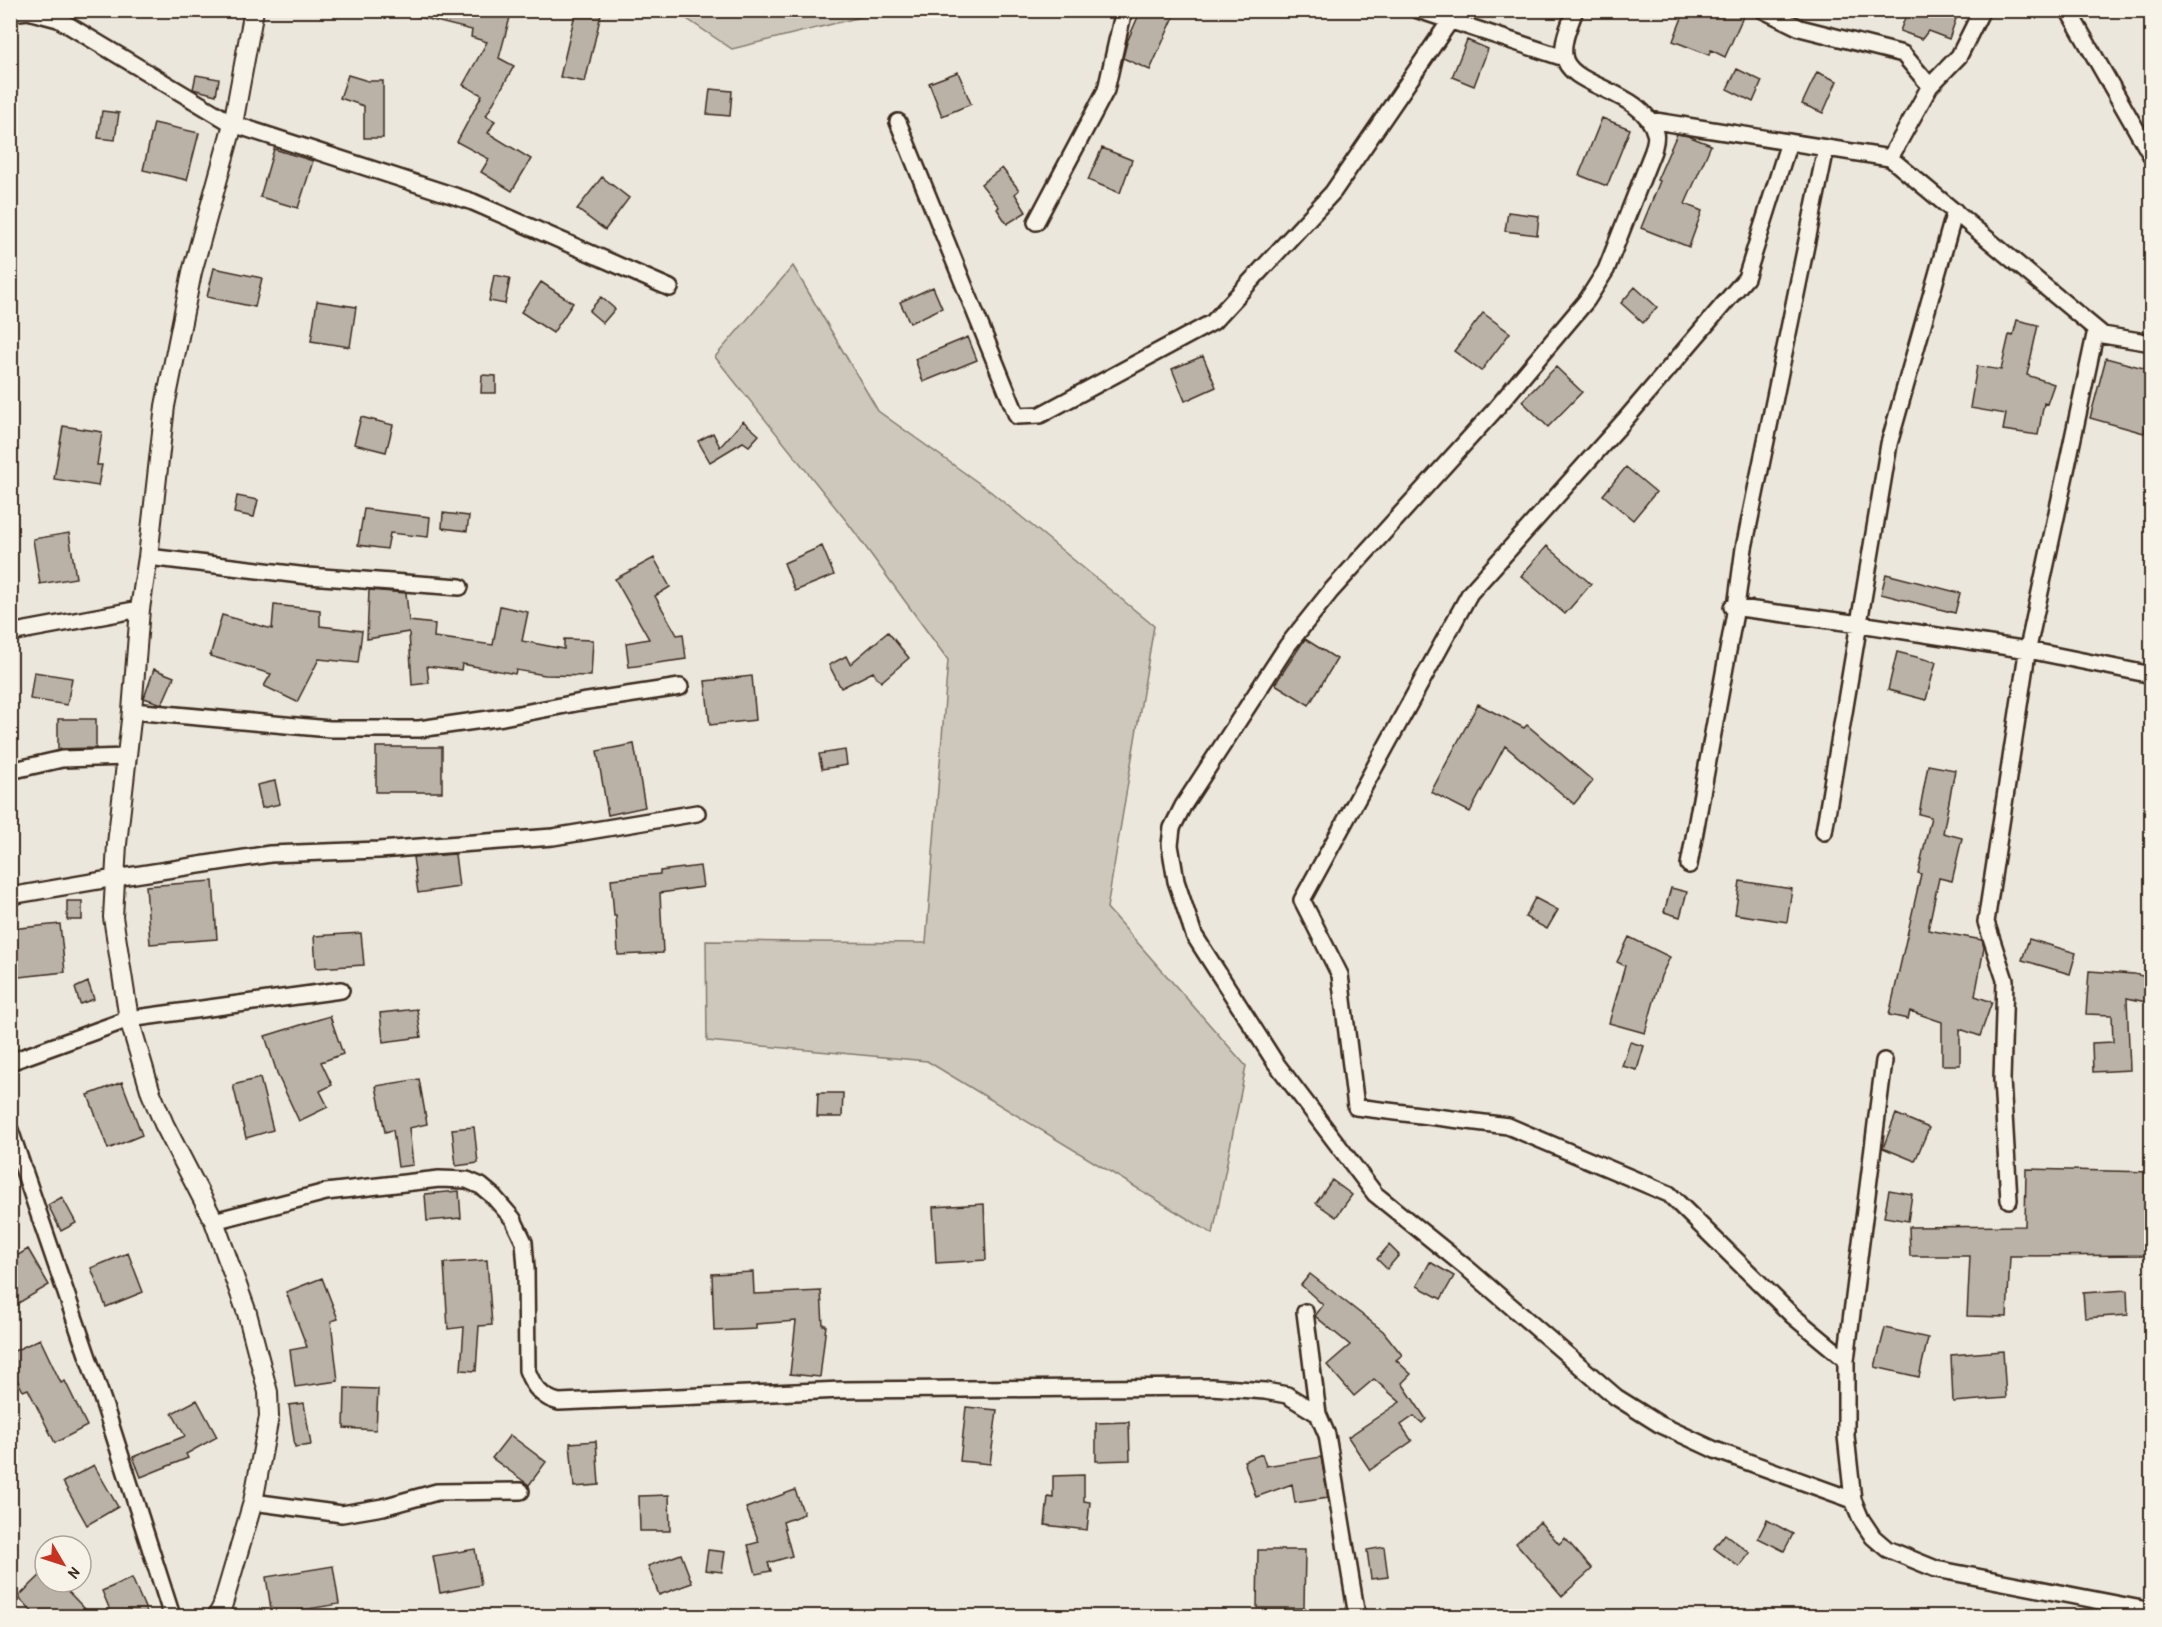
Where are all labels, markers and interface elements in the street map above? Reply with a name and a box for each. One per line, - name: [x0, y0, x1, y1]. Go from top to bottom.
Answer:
- north arrow: [33, 1534, 93, 1594]
- text: N: [63, 1563, 86, 1584]

